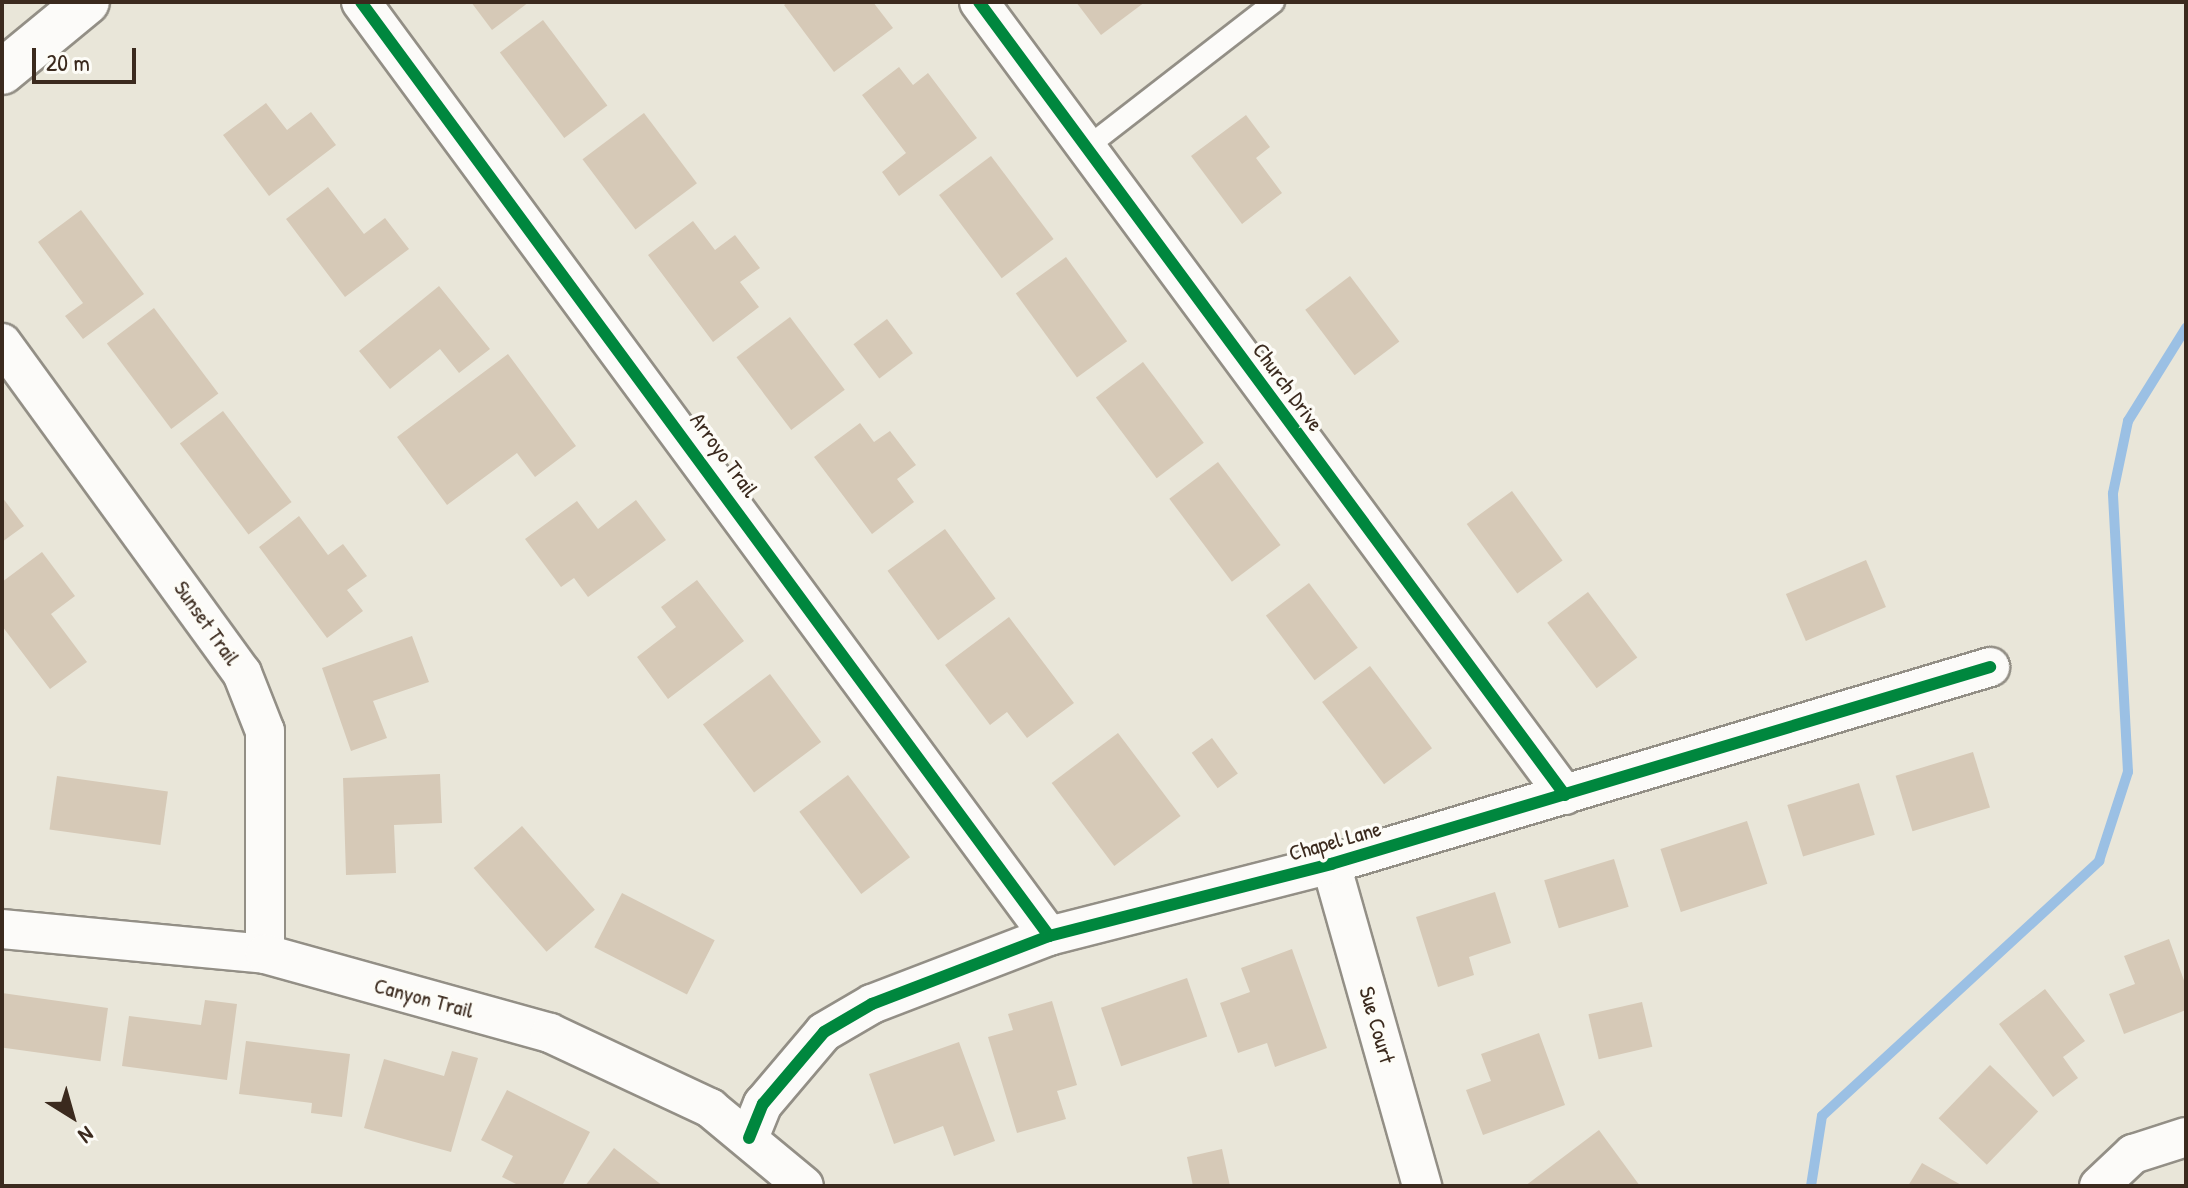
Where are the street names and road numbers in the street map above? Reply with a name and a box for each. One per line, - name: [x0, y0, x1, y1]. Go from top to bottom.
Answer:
- street label: Church Drive: [1247, 338, 1329, 436]
- street label: Arroyo Trail: [685, 408, 763, 502]
- street label: Sunset Trail: [168, 576, 246, 670]
- street label: Chapel Lane: [1286, 815, 1384, 867]
- street label: Canyon Trail: [371, 972, 477, 1024]
- street label: Sue Court: [1353, 984, 1401, 1066]

